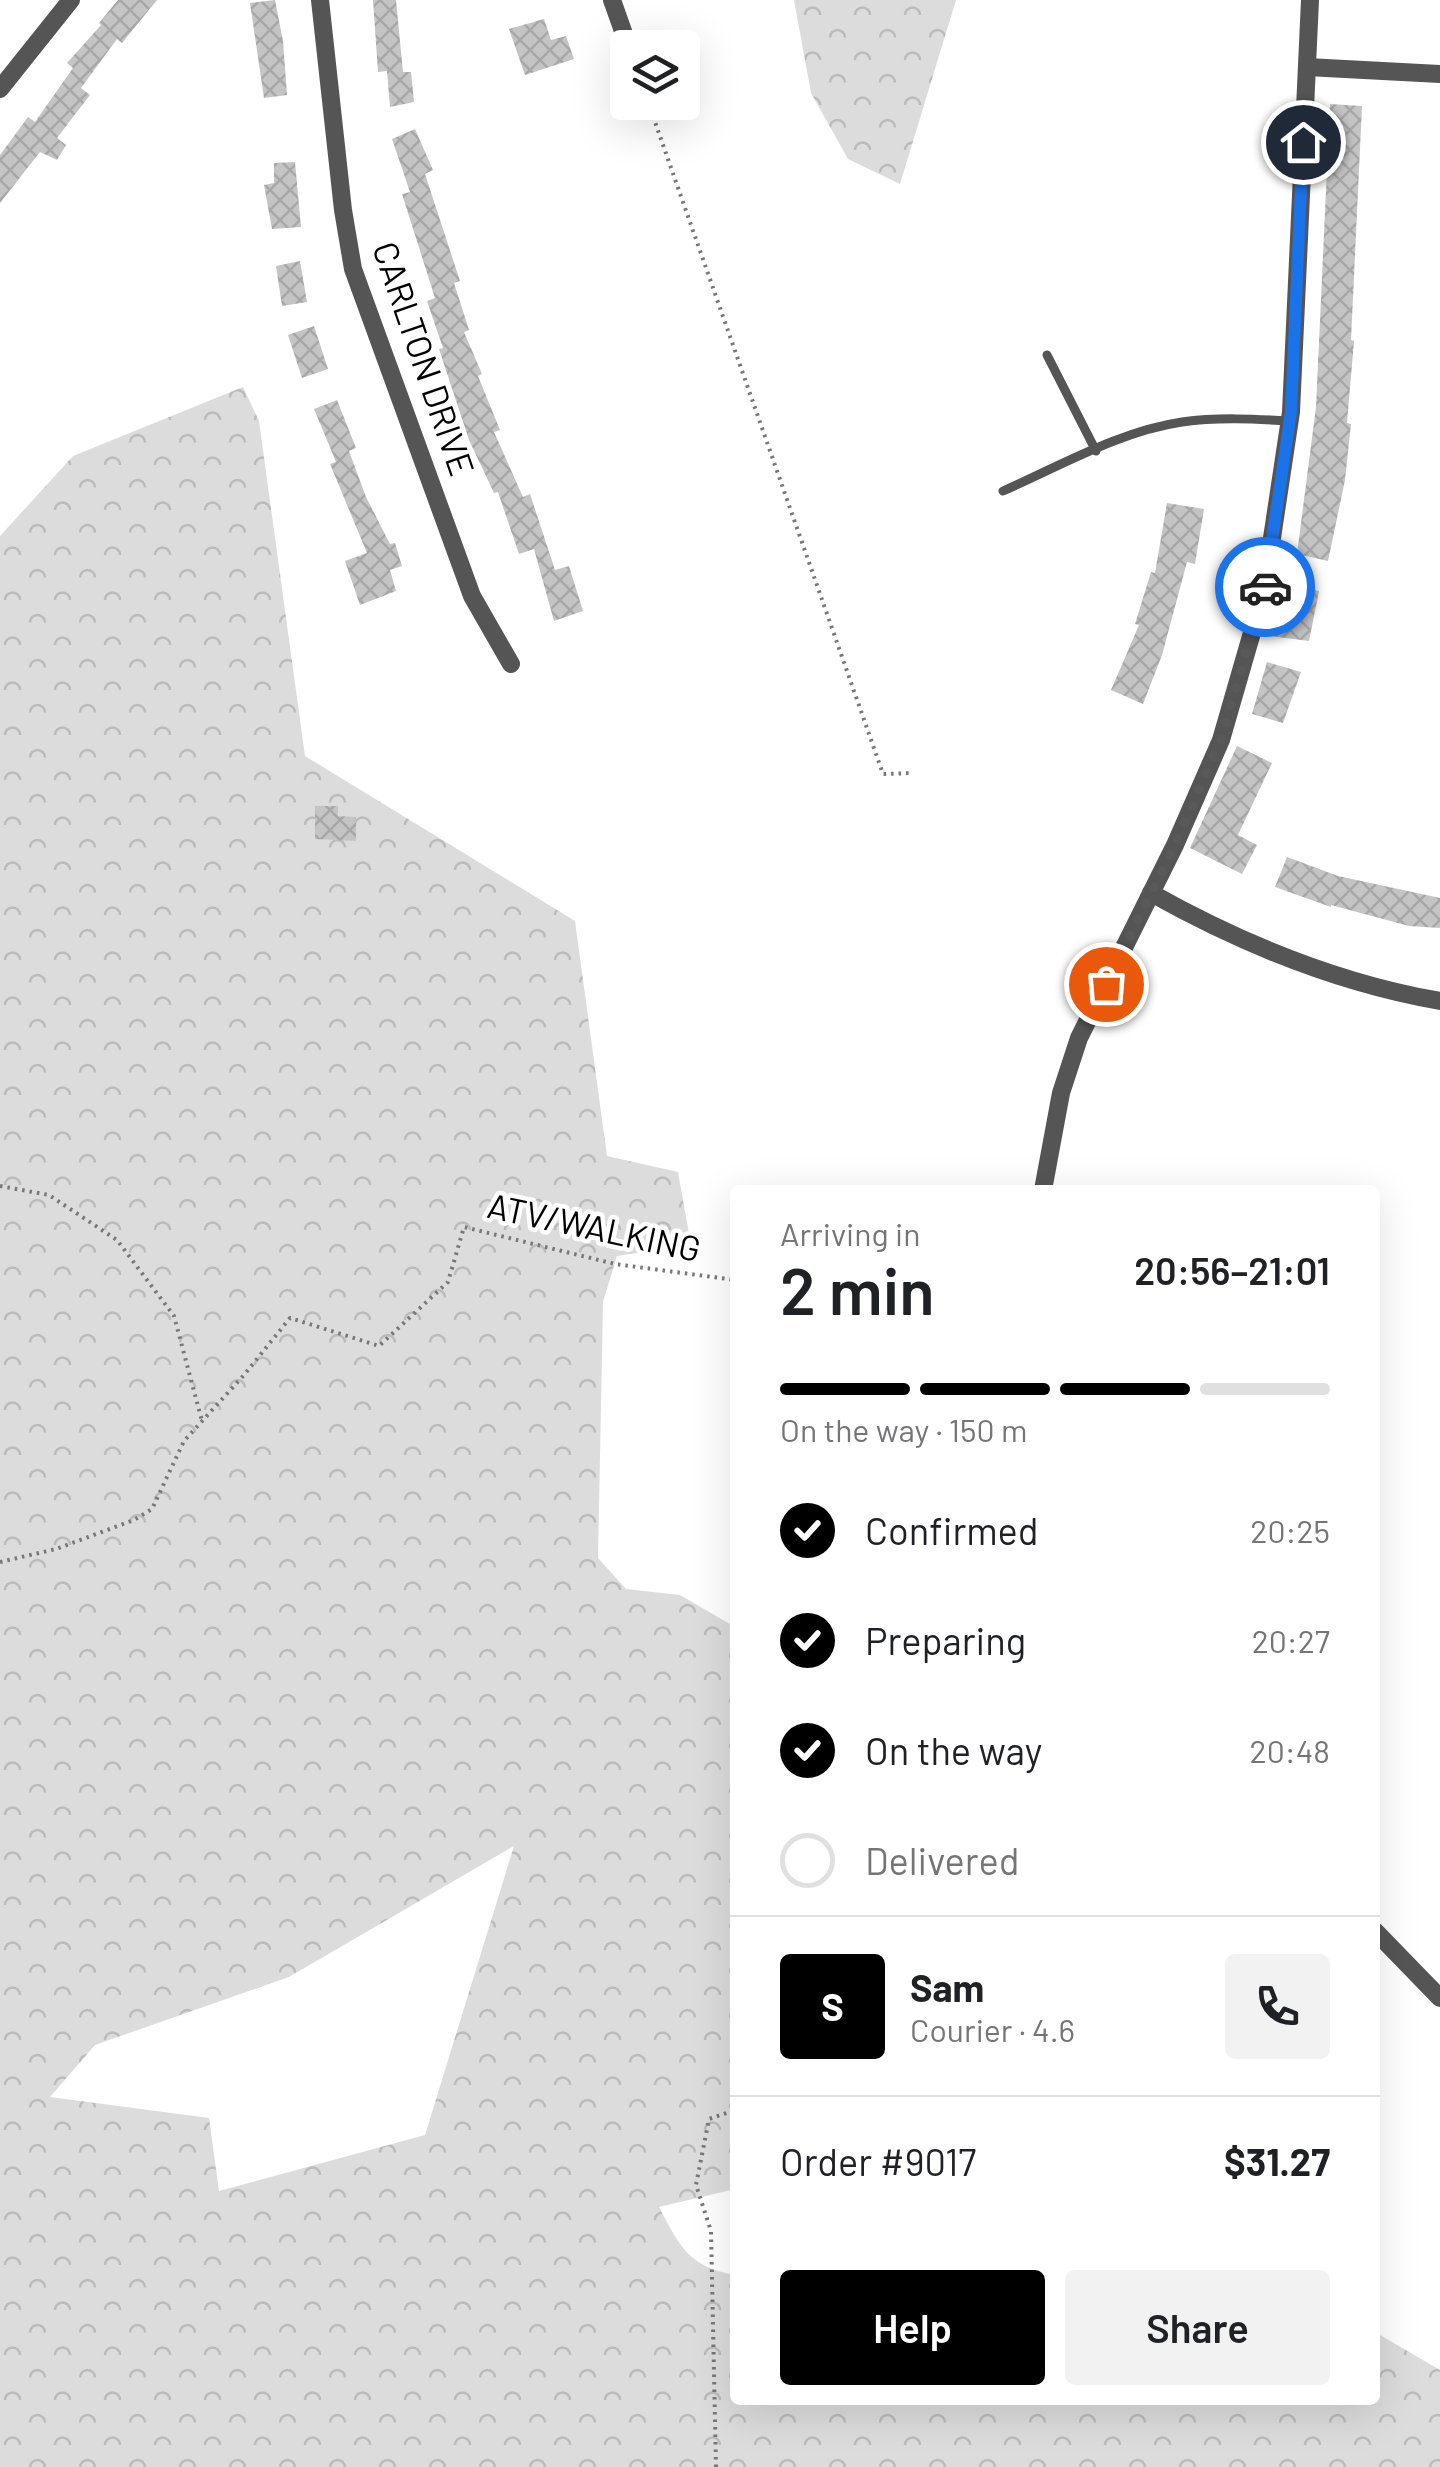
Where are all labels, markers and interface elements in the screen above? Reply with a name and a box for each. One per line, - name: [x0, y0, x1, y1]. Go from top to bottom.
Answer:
- map controls: [610, 30, 700, 120]
- button: layers: [610, 30, 700, 120]
- pin: [1261, 100, 1346, 185]
- icon: home: [1276, 115, 1331, 170]
- street label: CARLTON DRIVE: [365, 236, 485, 481]
- courier: [1215, 537, 1315, 637]
- icon: car: [1238, 560, 1293, 615]
- pin: [1064, 942, 1149, 1027]
- icon: bag: [1079, 957, 1134, 1012]
- street label: ATV/WALKING: [484, 1183, 705, 1269]
- text: Arriving in: [780, 1214, 920, 1252]
- text: 20:56–21:01: [1134, 1247, 1330, 1293]
- text: 2 min: [780, 1250, 935, 1328]
- text: On the way · 150 m: [780, 1410, 1027, 1448]
- icon: check: [780, 1503, 835, 1558]
- text: Confirmed: [865, 1507, 1038, 1553]
- text: 20:25: [1250, 1511, 1330, 1549]
- icon: check: [780, 1613, 835, 1668]
- text: Preparing: [865, 1617, 1026, 1663]
- text: 20:27: [1252, 1621, 1330, 1659]
- icon: check: [780, 1723, 835, 1778]
- text: On the way: [865, 1727, 1042, 1773]
- text: 20:48: [1250, 1731, 1330, 1769]
- text: Delivered: [865, 1837, 1019, 1883]
- button: phone: [1225, 1954, 1330, 2059]
- text: Sam: [910, 1964, 984, 2010]
- text: S: [821, 1983, 844, 2029]
- text: Courier · 4.6: [910, 2010, 1075, 2048]
- text: Order #9017: [780, 2138, 976, 2184]
- text: $31.27: [1224, 2138, 1330, 2184]
- button: Help: [780, 2270, 1045, 2385]
- button: Share: [1065, 2270, 1330, 2385]

